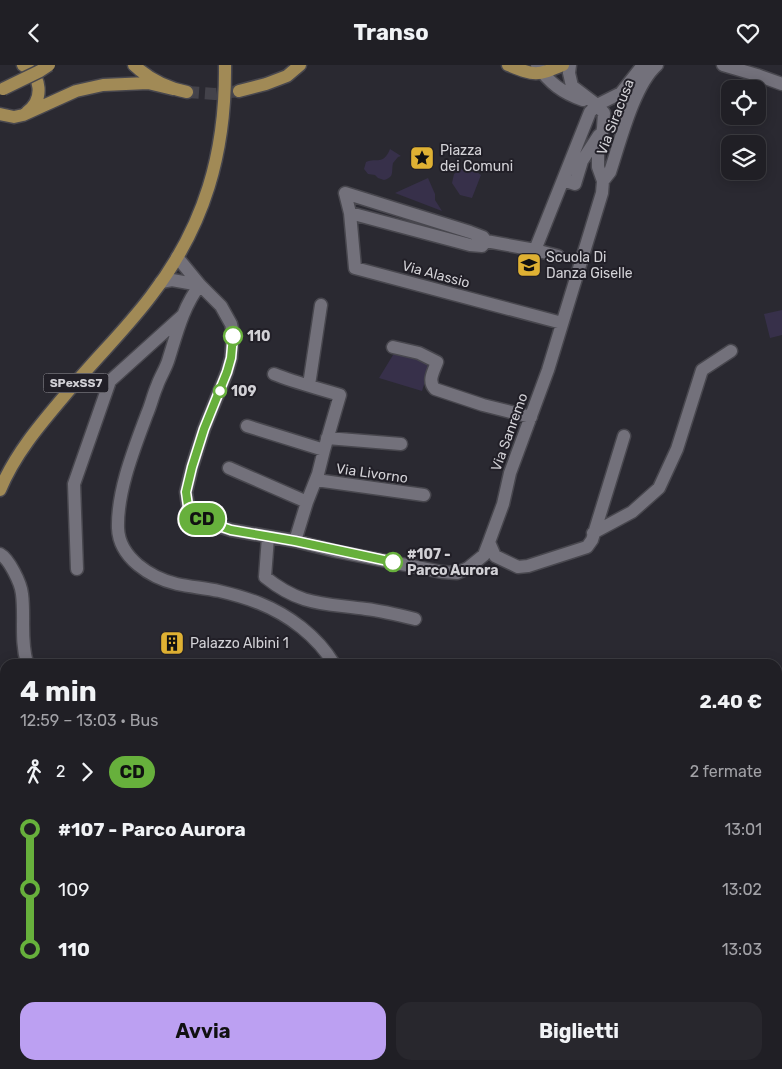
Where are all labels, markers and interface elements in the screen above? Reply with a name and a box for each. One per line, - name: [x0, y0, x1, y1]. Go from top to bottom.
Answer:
- icon: back: [20, 19, 48, 47]
- text: Transo: [353, 19, 429, 46]
- icon: heart: [734, 19, 762, 47]
- street label: Via Siracusa: [593, 77, 638, 157]
- map controls: [721, 80, 766, 180]
- button: locate: [721, 80, 766, 125]
- button: layers: [721, 135, 766, 180]
- place label: Piazza dei Comuni: [440, 142, 513, 175]
- place icon: Piazza dei Comuni: [409, 145, 435, 171]
- place label: Scuola Di Danza Giselle: [546, 249, 633, 282]
- school or university icon: Scuola Di Danza Giselle: [516, 252, 542, 278]
- street label: Via Alassio: [400, 257, 472, 292]
- marker: 110: [223, 326, 243, 346]
- place label: 110: [247, 328, 270, 345]
- road number: SPexSS7: [44, 373, 108, 393]
- place label: 109: [231, 383, 256, 400]
- marker: 109: [213, 384, 227, 398]
- street label: Via Sanremo: [487, 391, 531, 474]
- street label: Via Livorno: [335, 460, 409, 487]
- line badge: CD: [180, 503, 224, 535]
- text: CD: [189, 508, 215, 530]
- place label: #107 - Parco Aurora: [407, 546, 499, 579]
- marker: #107 - Parco Aurora: [383, 552, 403, 572]
- building icon: Palazzo Albini 1: [159, 630, 185, 656]
- place label: Palazzo Albini 1: [190, 635, 289, 652]
- text: 4 min: [20, 675, 97, 708]
- text: 2.40 €: [700, 690, 762, 713]
- text: 12:59 – 13:03 · Bus: [20, 711, 158, 730]
- icon: walk: [20, 758, 48, 786]
- icon: forward: [73, 758, 101, 786]
- text: CD: [119, 761, 145, 783]
- text: 2: [56, 762, 65, 781]
- text: 2 fermate: [690, 762, 762, 781]
- text: #107 - Parco Aurora: [58, 818, 246, 841]
- text: 13:01: [724, 820, 762, 839]
- text: 109: [58, 878, 89, 901]
- text: 13:02: [722, 880, 762, 899]
- text: 110: [58, 938, 90, 961]
- text: 13:03: [722, 940, 762, 959]
- button: Avvia: [20, 1002, 386, 1060]
- button: Biglietti: [396, 1002, 762, 1060]

